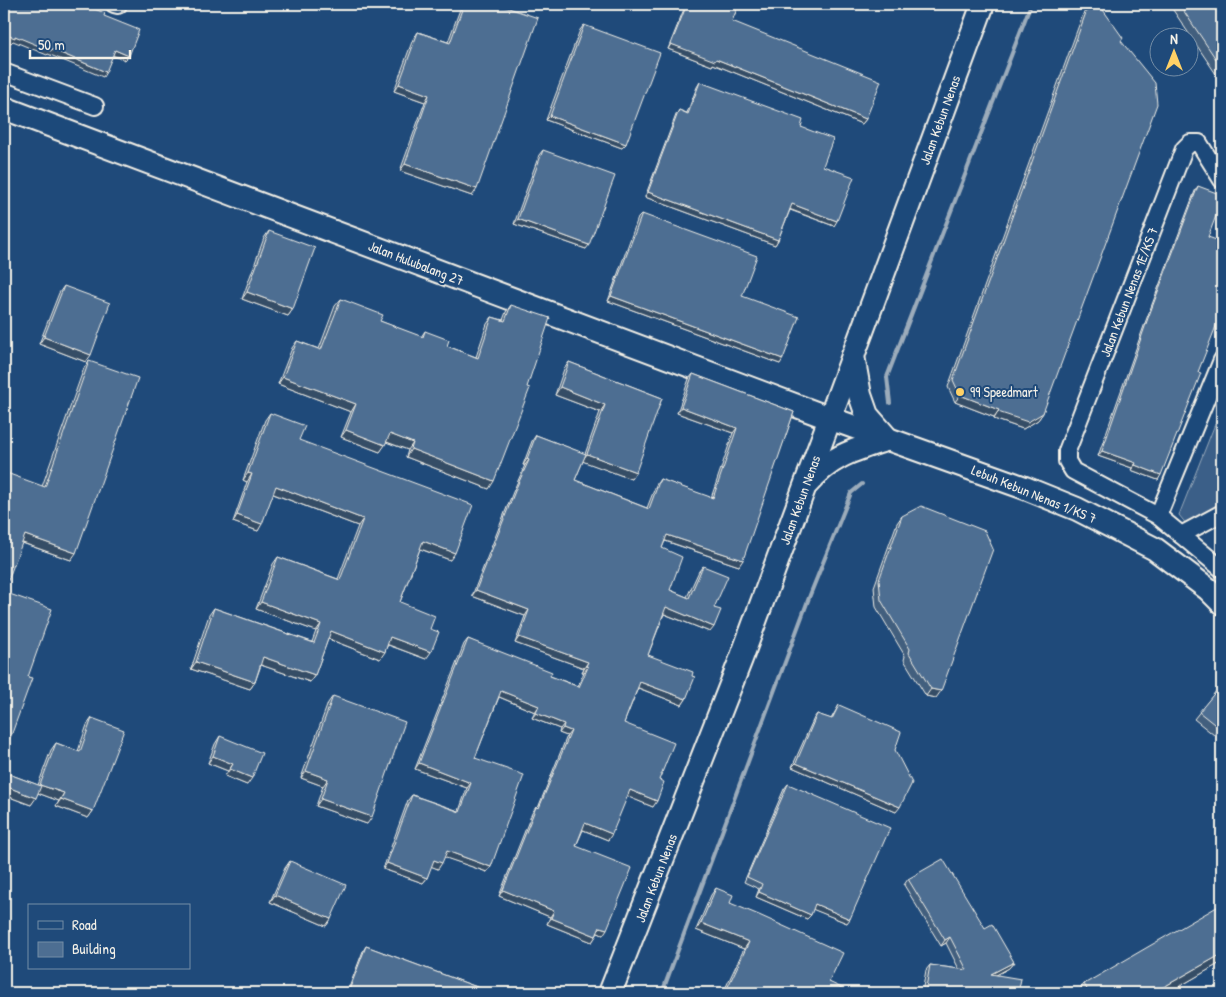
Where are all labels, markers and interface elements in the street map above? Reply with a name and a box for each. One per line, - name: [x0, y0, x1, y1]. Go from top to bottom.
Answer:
- scale bar: [30, 28, 130, 60]
- north arrow: [1148, 28, 1198, 78]
- text: N: [1170, 29, 1178, 48]
- text: 50 m: [38, 34, 65, 55]
- street label: Jalan Kebun Nenas: [915, 73, 964, 167]
- street label: Jalan Kebun Nenas 1E/KS 7: [1095, 224, 1162, 360]
- street label: Jalan Hulubalang 27: [365, 236, 467, 290]
- place label: 99 Speedmart: [970, 382, 1038, 402]
- marker: 99 Speedmart: [954, 386, 966, 398]
- street label: Jalan Kebun Nenas: [775, 453, 824, 547]
- street label: Lebuh Kebun Nenas 1/KS 7: [969, 460, 1100, 527]
- street label: Jalan Kebun Nenas: [630, 831, 681, 925]
- legend: [28, 904, 190, 970]
- text: Road: [72, 914, 97, 935]
- text: Building: [72, 938, 116, 959]

